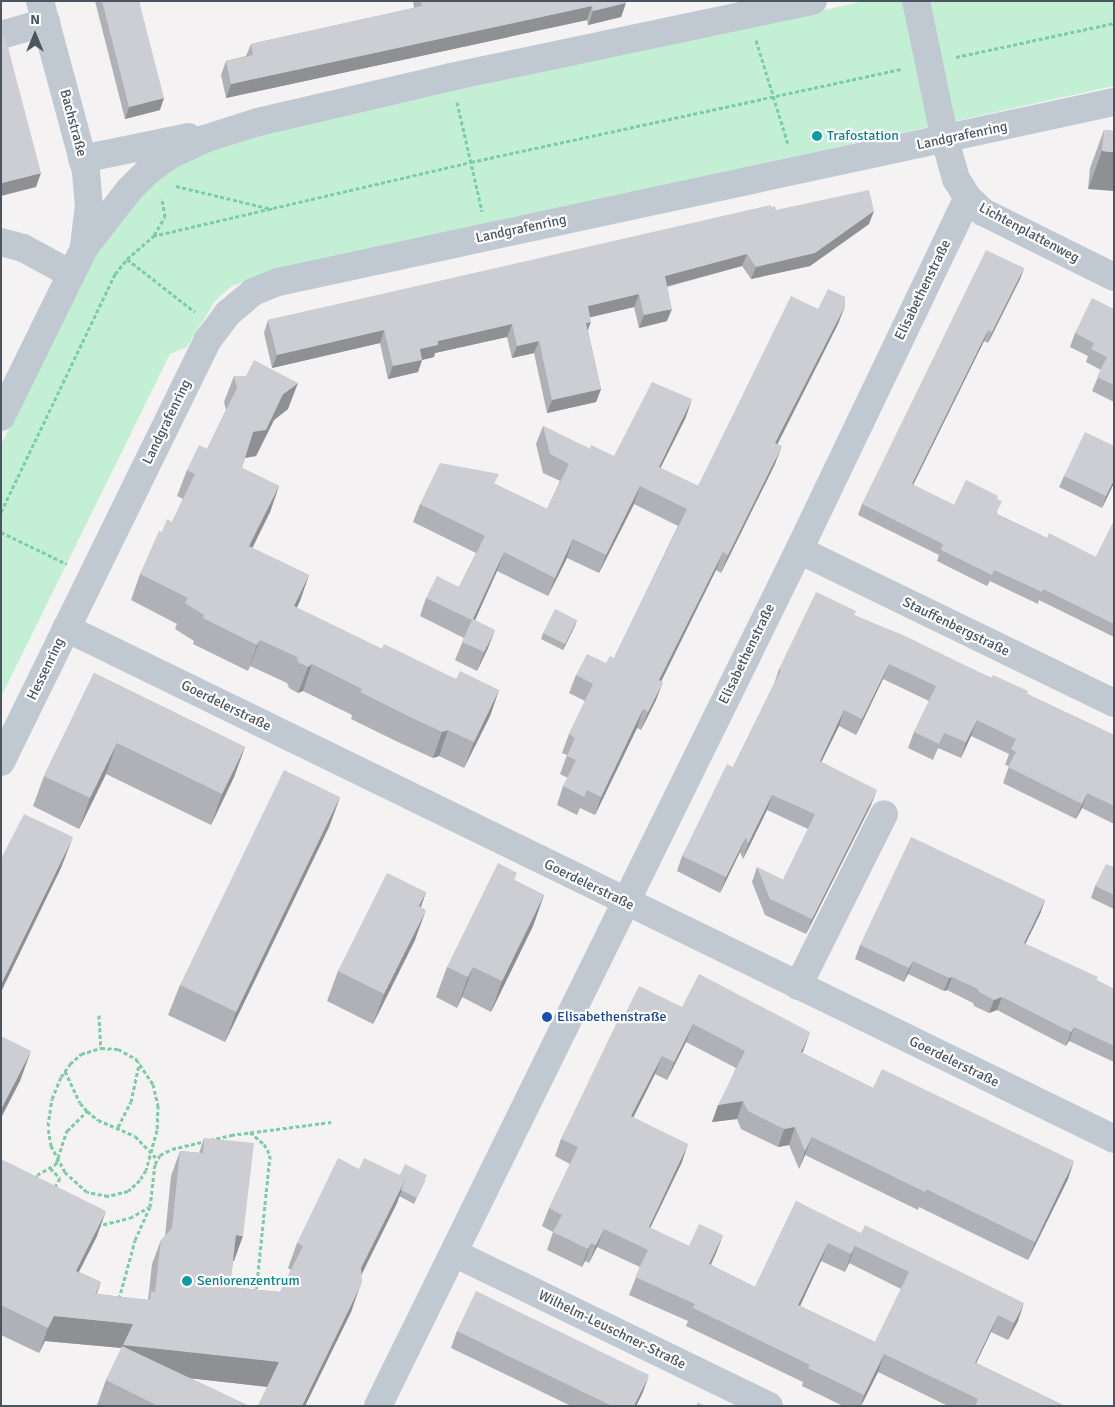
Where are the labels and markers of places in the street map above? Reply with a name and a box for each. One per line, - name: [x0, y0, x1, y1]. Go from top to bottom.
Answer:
- place label: Trafostation: [827, 128, 899, 144]
- marker: Trafostation: [811, 130, 823, 142]
- place label: Elisabethenstraße: [557, 1009, 667, 1025]
- marker: Elisabethenstraße: [541, 1011, 553, 1023]
- place label: Seniorenzentrum: [197, 1273, 300, 1289]
- marker: Seniorenzentrum: [181, 1275, 193, 1287]

